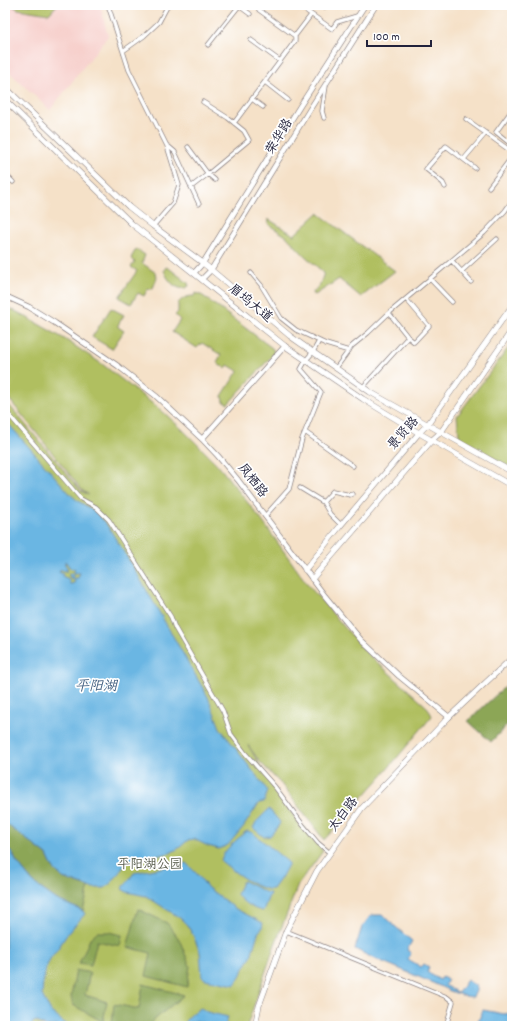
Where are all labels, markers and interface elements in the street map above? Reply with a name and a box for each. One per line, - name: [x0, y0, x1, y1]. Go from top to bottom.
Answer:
- scale bar: [367, 22, 431, 48]
- text: 100 m: [373, 29, 400, 46]
- street label: 荣华路: [262, 115, 298, 159]
- street label: 眉坞大道: [224, 280, 276, 328]
- street label: 景贤路: [384, 413, 424, 455]
- street label: 凤栖路: [233, 460, 271, 502]
- water label: 平阳湖: [75, 677, 119, 697]
- street label: 太白路: [325, 794, 363, 836]
- park label: 平阳湖公园: [117, 856, 183, 875]

